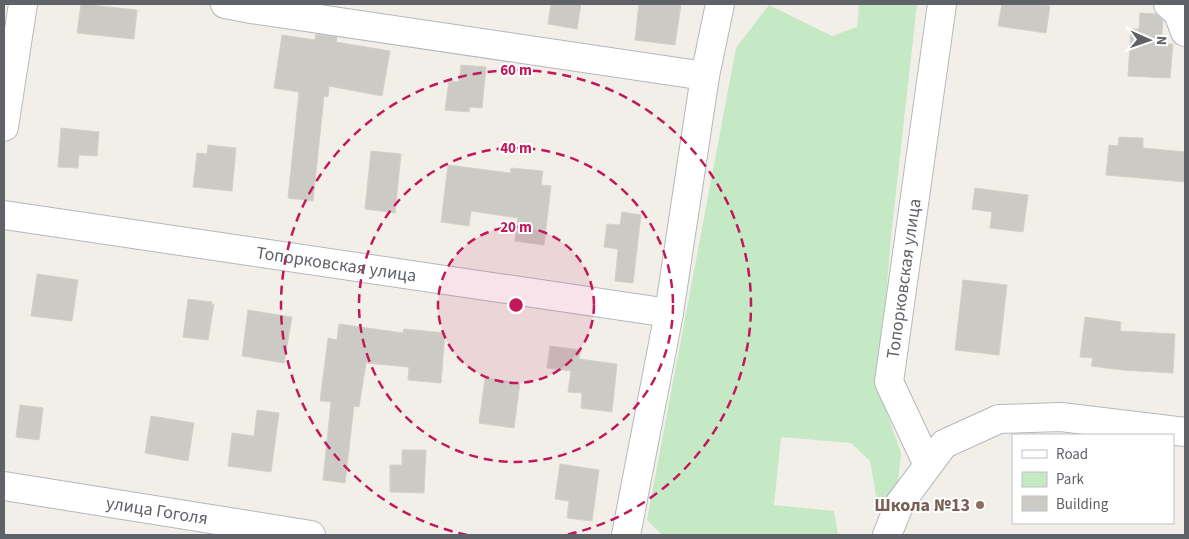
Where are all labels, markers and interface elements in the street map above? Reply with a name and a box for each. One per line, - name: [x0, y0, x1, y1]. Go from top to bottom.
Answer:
- north arrow: [1124, 15, 1174, 65]
- text: N: [1151, 35, 1171, 45]
- text: 60 m: [500, 60, 532, 81]
- text: 40 m: [500, 138, 532, 159]
- street label: Топорковская улица: [880, 197, 928, 361]
- text: 20 m: [500, 217, 532, 238]
- street label: Топорковская улица: [255, 240, 418, 289]
- centre of rings: [507, 296, 525, 314]
- legend: [1012, 434, 1174, 524]
- text: Road: [1056, 444, 1088, 465]
- text: Park: [1056, 469, 1085, 490]
- street label: улица Гоголя: [104, 490, 210, 531]
- place label: Школа №13: [874, 493, 970, 518]
- text: Building: [1056, 494, 1109, 515]
- marker: Школа №13: [974, 499, 986, 511]

